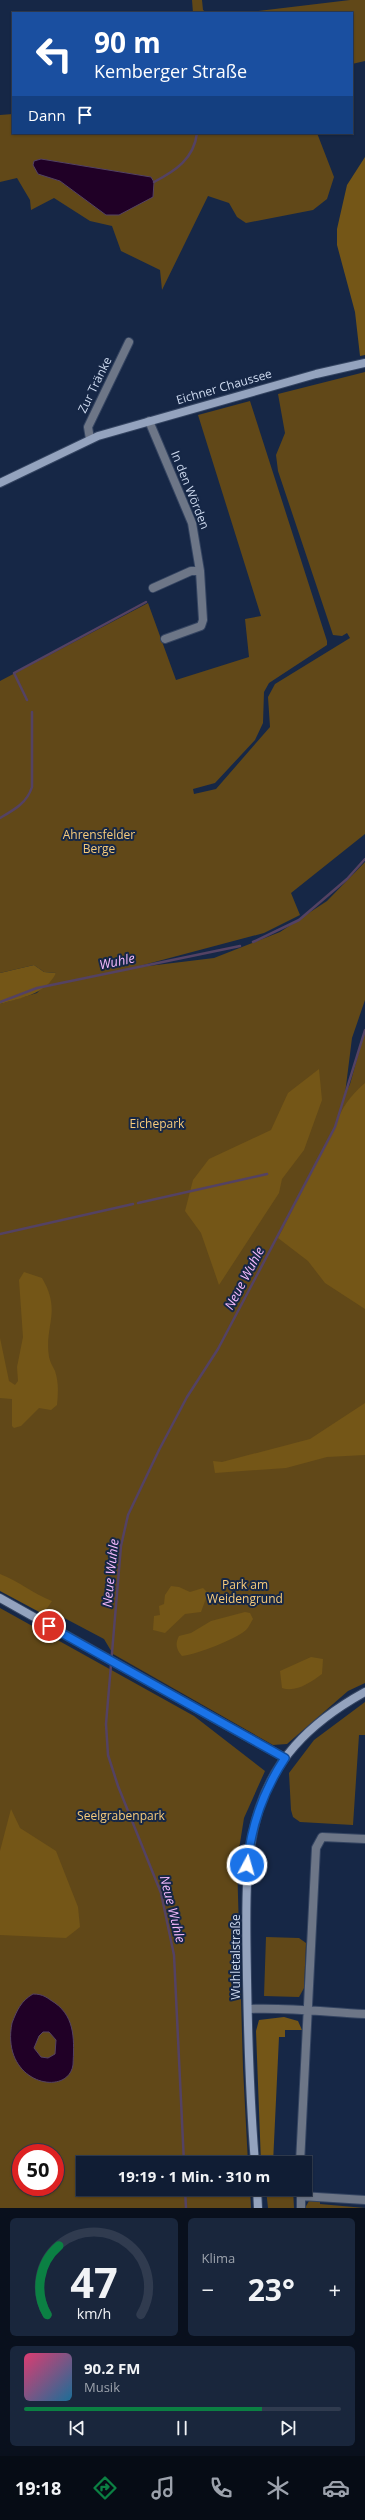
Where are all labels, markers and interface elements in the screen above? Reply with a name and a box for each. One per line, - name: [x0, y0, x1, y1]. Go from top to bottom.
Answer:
- text: 90 m: [94, 23, 161, 61]
- icon: left: [28, 28, 80, 80]
- text: Kemberger Straße: [94, 59, 247, 83]
- icon: arrive: [74, 104, 96, 126]
- text: Dann: [28, 105, 66, 125]
- street label: Zur Tränke: [74, 353, 116, 416]
- street label: Eichner Chaussee: [174, 365, 274, 408]
- street label: In den Wörden: [167, 448, 214, 531]
- park label: Ahrensfelder Berge: [63, 826, 135, 857]
- water label: Wuhle: [98, 948, 137, 974]
- park label: Eichepark: [130, 1115, 185, 1132]
- water label: Neue Wuhle: [220, 1243, 268, 1313]
- water label: Neue Wuhle: [97, 1537, 123, 1608]
- park label: Park am Weidengrund: [207, 1576, 283, 1607]
- pin: [32, 1609, 66, 1643]
- icon: arrive: [38, 1615, 60, 1637]
- park label: Seelgrabenpark: [77, 1807, 166, 1824]
- position arrow: [226, 1844, 268, 1886]
- water label: Neue Wuhle: [156, 1873, 190, 1945]
- street label: Wuhletalstraße: [227, 1914, 244, 2000]
- speed limit sign: 50: [12, 2144, 64, 2196]
- text: 19:19 · 1 Min. · 310 m: [118, 2166, 270, 2186]
- text: Klima: [202, 2249, 235, 2267]
- text: 47: [70, 2254, 118, 2310]
- text: 23°: [248, 2269, 295, 2310]
- text: −: [202, 2274, 214, 2304]
- text: +: [328, 2274, 341, 2304]
- text: km/h: [76, 2304, 111, 2323]
- text: 90.2 FM: [84, 2358, 140, 2378]
- text: Musik: [84, 2378, 120, 2396]
- icon: previous: [66, 2417, 88, 2439]
- icon: pause: [171, 2417, 193, 2439]
- icon: next: [277, 2417, 299, 2439]
- icon: directions: [91, 2474, 119, 2502]
- icon: music: [149, 2474, 177, 2502]
- icon: phone: [207, 2474, 235, 2502]
- icon: climate: [264, 2474, 292, 2502]
- icon: car: [322, 2474, 350, 2502]
- text: 19:18: [15, 2476, 61, 2500]

